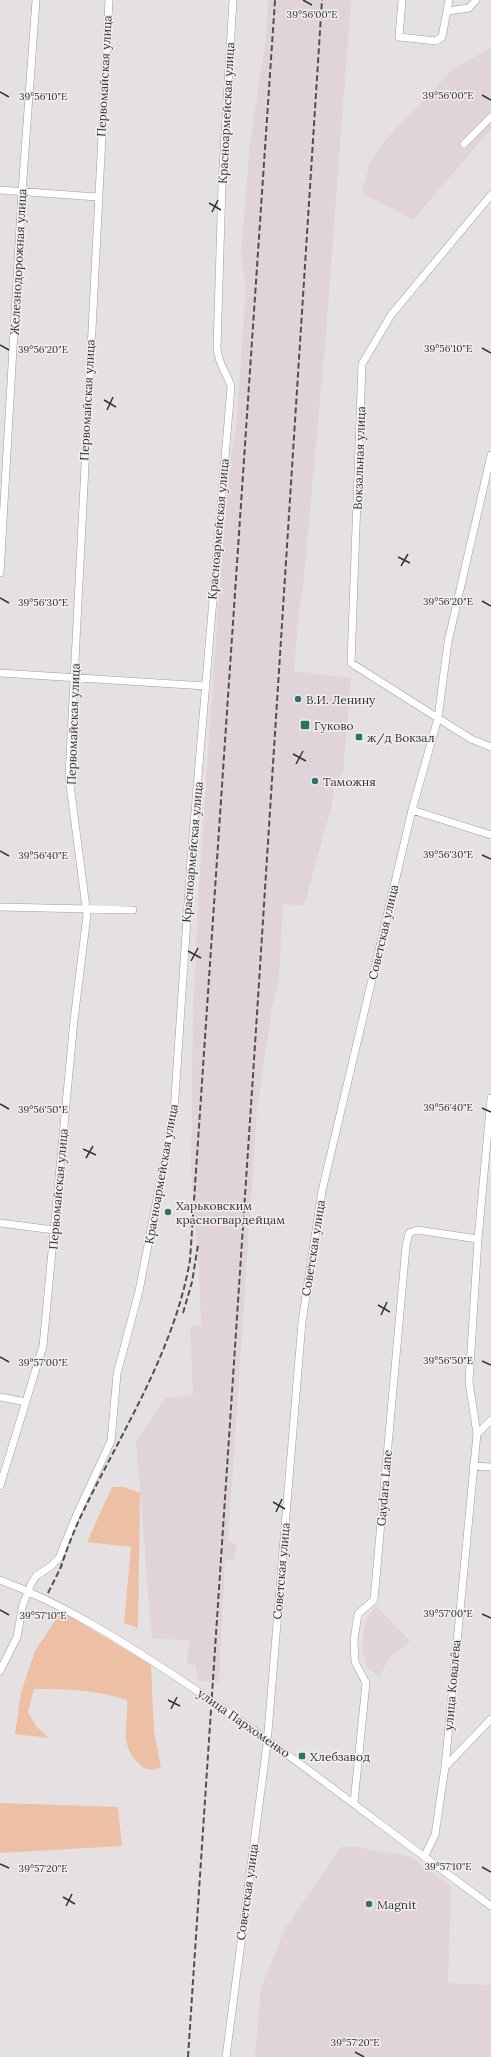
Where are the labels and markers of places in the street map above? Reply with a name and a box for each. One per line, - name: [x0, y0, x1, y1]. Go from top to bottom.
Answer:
- place label: В.И. Ленину: [306, 692, 376, 707]
- marker: В.И. Ленину: [293, 694, 303, 704]
- place label: Гуково: [314, 718, 354, 733]
- marker: Гуково: [299, 719, 311, 731]
- place label: ж/д Вокзал: [367, 730, 435, 746]
- marker: ж/д Вокзал: [354, 732, 364, 742]
- place label: Таможня: [323, 774, 376, 789]
- marker: Таможня: [310, 776, 320, 786]
- place label: Харьковским красногвардейцам: [176, 1198, 285, 1227]
- marker: Харьковским красногвардейцам: [163, 1207, 173, 1217]
- place label: Хлебзавод: [310, 1749, 370, 1764]
- marker: Хлебзавод: [297, 1751, 307, 1761]
- place label: Magnit: [377, 1897, 417, 1912]
- marker: Magnit: [364, 1899, 374, 1909]

